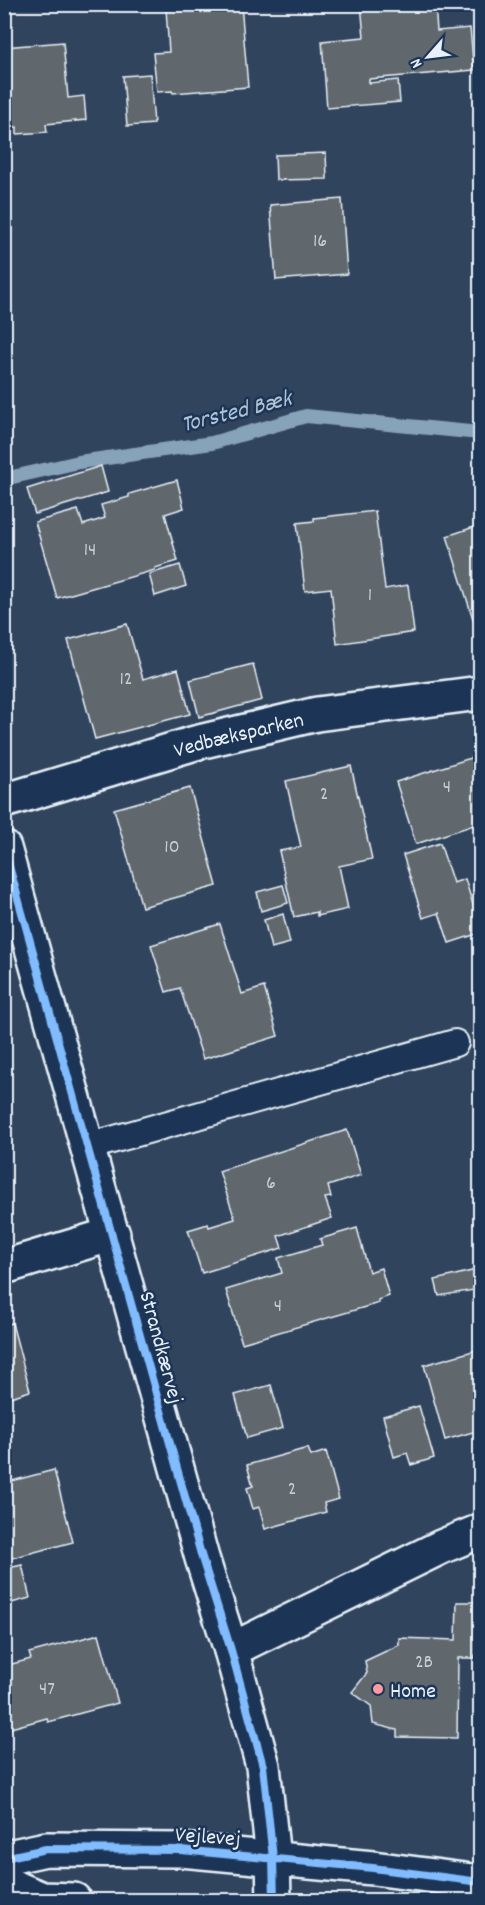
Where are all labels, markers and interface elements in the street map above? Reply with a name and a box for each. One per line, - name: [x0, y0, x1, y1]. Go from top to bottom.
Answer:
- north arrow: [398, 27, 458, 87]
- text: N: [405, 54, 429, 72]
- house number: 16: [313, 228, 327, 256]
- water label: Torsted Bæk: [178, 382, 298, 443]
- house number: 14: [84, 537, 96, 565]
- house number: 1: [368, 582, 372, 610]
- house number: 12: [119, 666, 133, 694]
- street label: Vedbæksparken: [171, 706, 307, 768]
- house number: 4: [443, 774, 451, 802]
- house number: 2: [320, 781, 328, 809]
- house number: 10: [164, 834, 180, 862]
- house number: 6: [266, 1170, 276, 1198]
- street label: Strandkærvej: [130, 1288, 190, 1408]
- house number: 4: [274, 1293, 282, 1321]
- house number: 2: [288, 1476, 296, 1504]
- house number: 2B: [415, 1649, 433, 1677]
- house number: 47: [39, 1676, 55, 1704]
- place label: Home: [390, 1677, 436, 1708]
- marker: Home: [371, 1682, 385, 1696]
- street label: Vejlevej: [174, 1821, 242, 1856]

